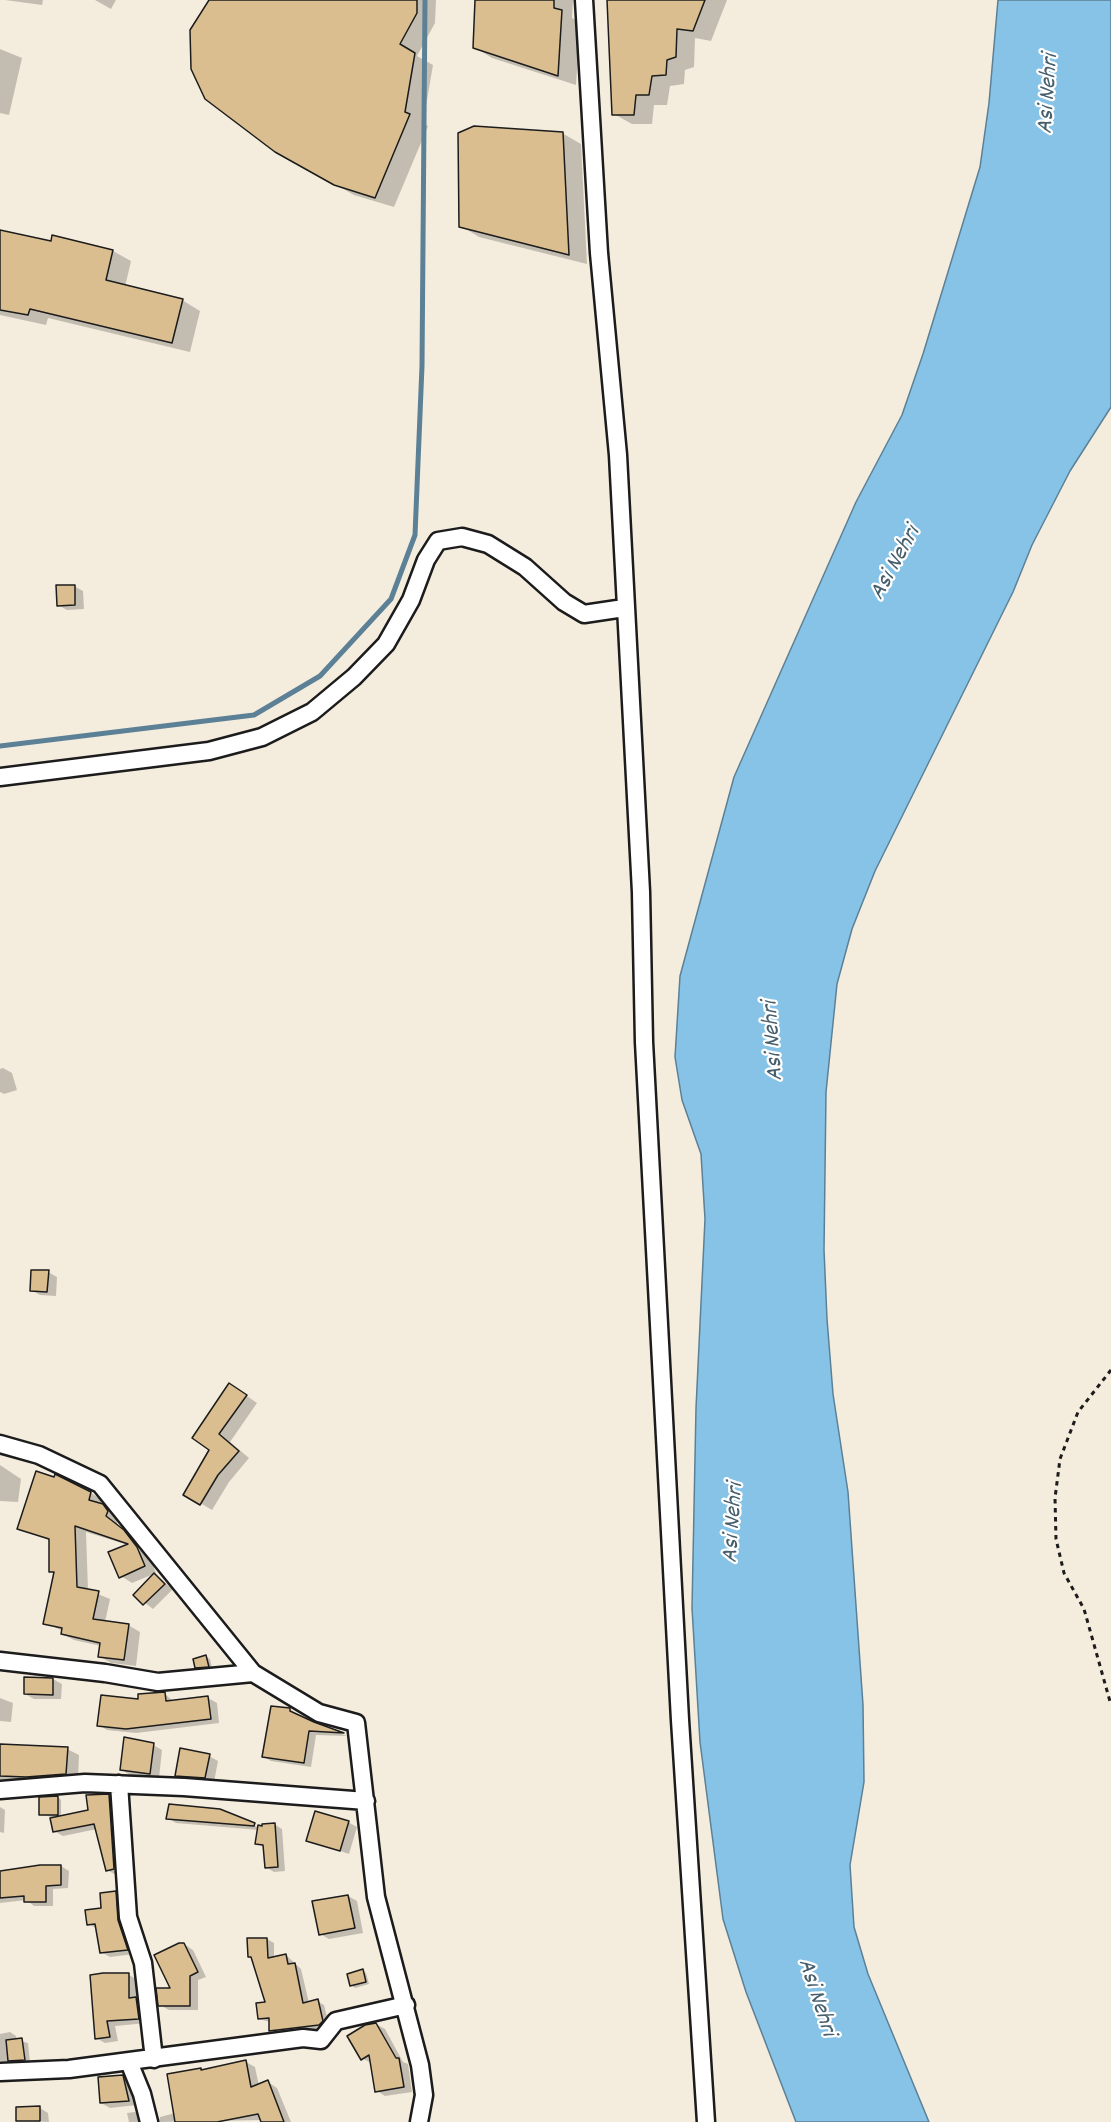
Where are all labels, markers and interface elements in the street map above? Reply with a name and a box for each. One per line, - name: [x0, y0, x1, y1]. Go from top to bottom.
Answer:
- water label: Asi Nehri: [1033, 53, 1067, 135]
- water label: Asi Nehri: [865, 522, 929, 606]
- water label: Asi Nehri: [758, 1000, 792, 1082]
- water label: Asi Nehri: [718, 1482, 752, 1564]
- water label: Asi Nehri: [789, 1956, 841, 2040]

